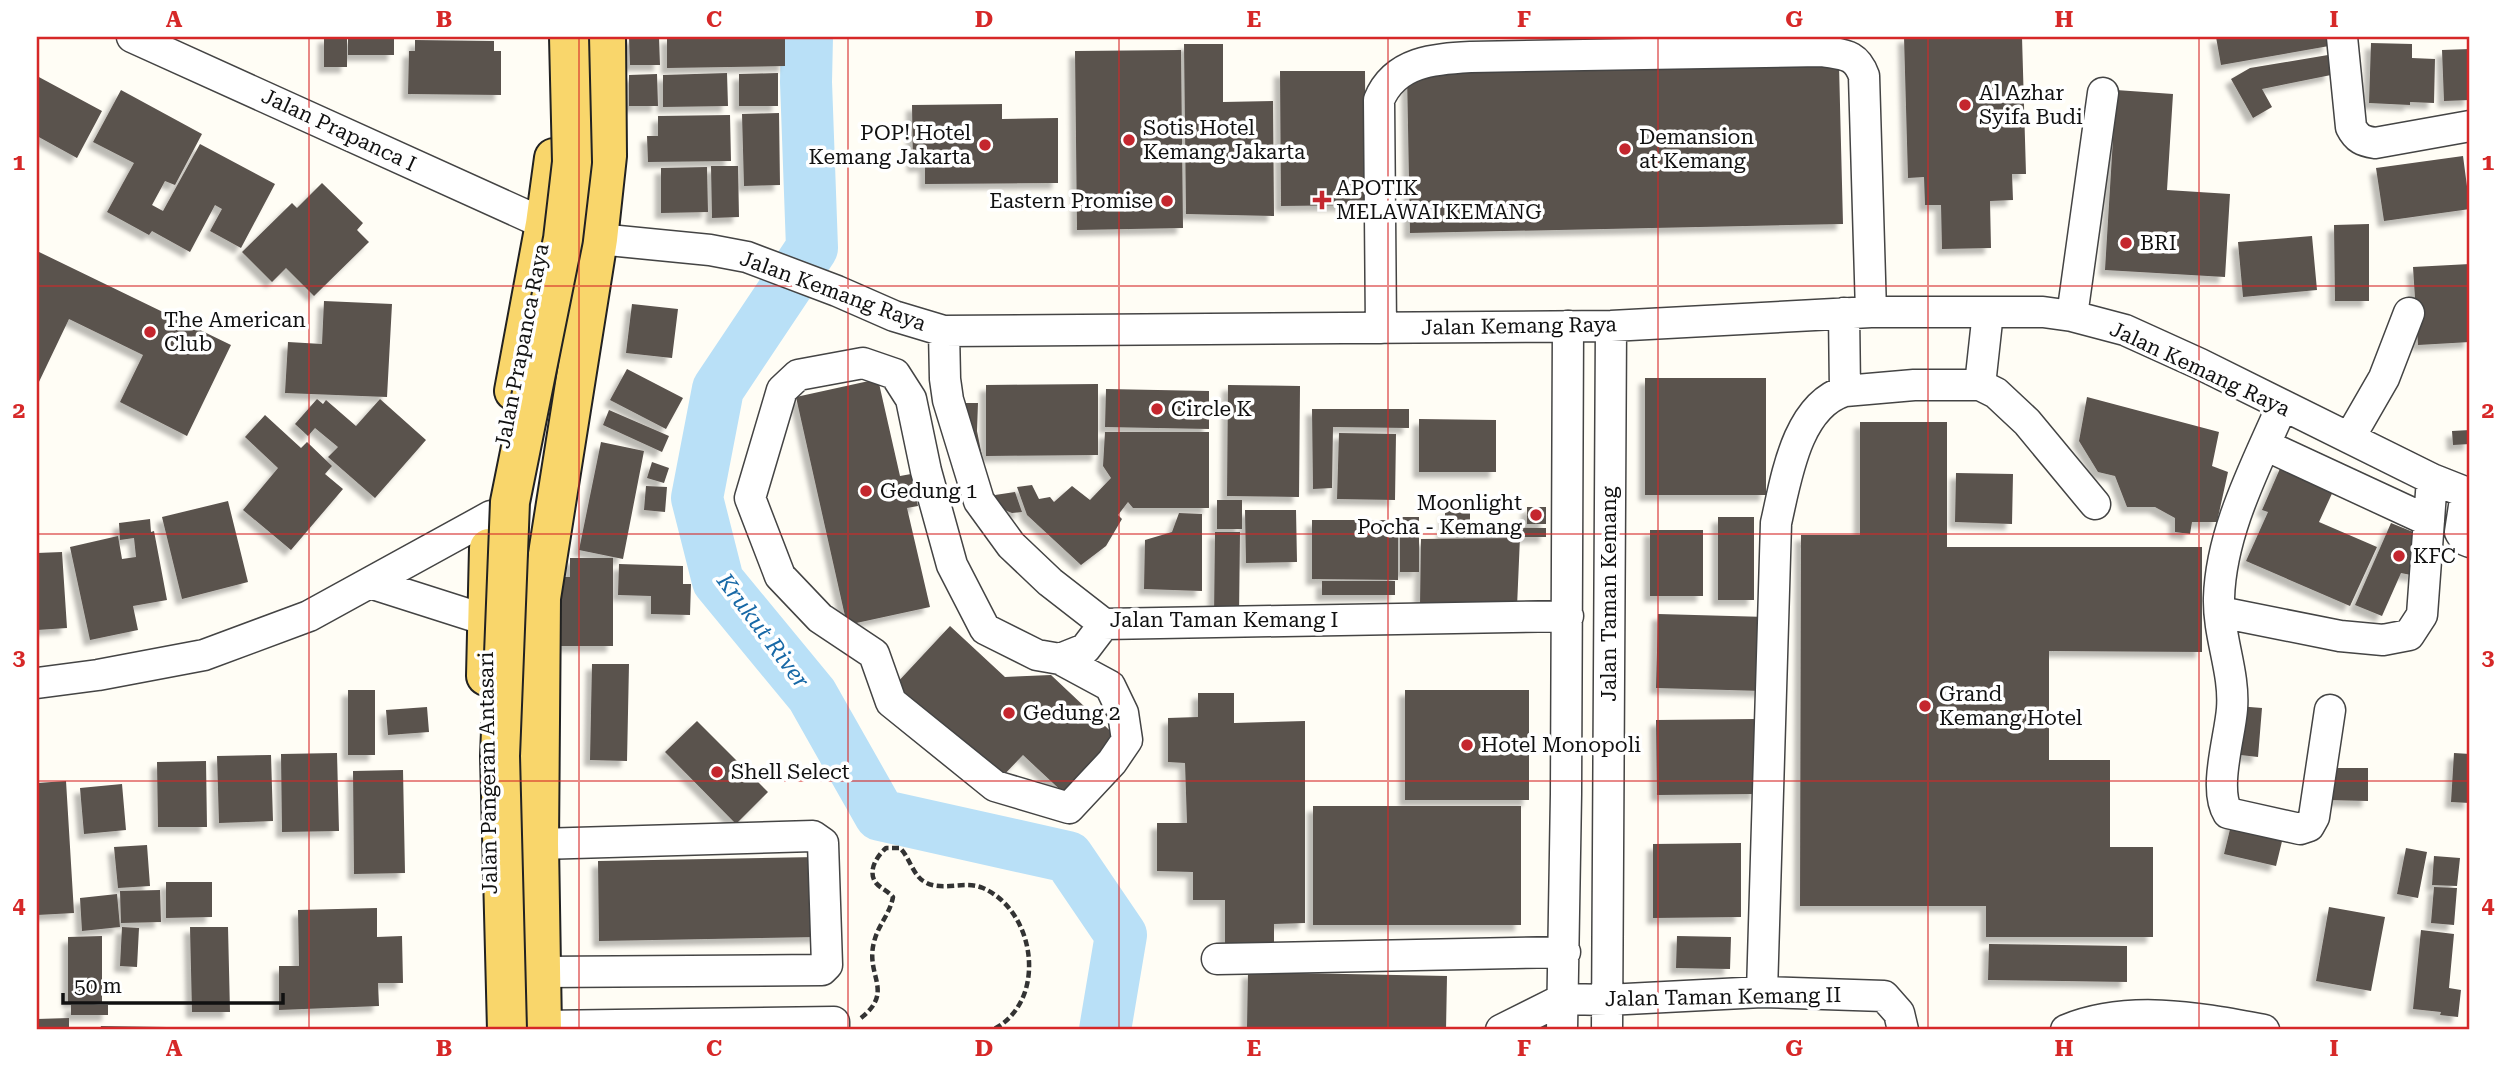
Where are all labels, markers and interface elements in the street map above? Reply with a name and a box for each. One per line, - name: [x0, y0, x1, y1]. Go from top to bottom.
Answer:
- text: A: [166, 6, 183, 33]
- text: B: [436, 6, 452, 33]
- text: C: [706, 6, 722, 33]
- text: D: [975, 6, 993, 33]
- text: E: [1247, 6, 1261, 33]
- text: F: [1517, 6, 1531, 33]
- text: G: [1785, 6, 1803, 33]
- text: H: [2055, 6, 2074, 33]
- text: I: [2329, 6, 2339, 33]
- place label: Al Azhar Syifa Budi: [1979, 81, 2083, 129]
- street label: Jalan Prapanca I: [258, 84, 420, 176]
- marker: Al Azhar Syifa Budi: [1957, 97, 1973, 113]
- place label: Sotis Hotel Kemang Jakarta: [1143, 116, 1306, 164]
- place label: POP! Hotel Kemang Jakarta: [809, 121, 972, 169]
- place label: Demansion at Kemang: [1639, 125, 1755, 173]
- marker: Sotis Hotel Kemang Jakarta: [1121, 132, 1137, 148]
- marker: POP! Hotel Kemang Jakarta: [977, 137, 993, 153]
- marker: Demansion at Kemang: [1617, 141, 1633, 157]
- text: 1: [13, 149, 26, 176]
- text: 1: [2482, 149, 2495, 176]
- place label: APOTIK MELAWAI KEMANG: [1336, 176, 1541, 224]
- place label: Eastern Promise: [989, 189, 1153, 213]
- marker: APOTIK MELAWAI KEMANG: [1314, 192, 1330, 208]
- marker: Eastern Promise: [1159, 193, 1175, 209]
- place label: BRI: [2140, 231, 2177, 255]
- marker: BRI: [2118, 235, 2134, 251]
- street label: Jalan Prapanca Raya: [490, 241, 554, 451]
- street label: Jalan Kemang Raya: [737, 246, 930, 336]
- place label: The American Club: [164, 308, 306, 356]
- street label: Jalan Kemang Raya: [1421, 312, 1618, 340]
- street label: Jalan Kemang Raya: [2106, 317, 2294, 422]
- marker: The American Club: [142, 324, 158, 340]
- text: 2: [13, 397, 25, 424]
- place label: Circle K: [1171, 397, 1252, 421]
- text: 2: [2482, 397, 2494, 424]
- marker: Circle K: [1149, 401, 1165, 417]
- place label: Gedung 1: [880, 479, 978, 503]
- marker: Gedung 1: [858, 483, 874, 499]
- street label: Jalan Taman Kemang: [1597, 486, 1621, 702]
- place label: Moonlight Pocha - Kemang: [1357, 491, 1522, 539]
- marker: Moonlight Pocha - Kemang: [1528, 507, 1544, 523]
- place label: KFC: [2413, 544, 2456, 568]
- marker: KFC: [2391, 548, 2407, 564]
- water label: Krukut River: [711, 568, 815, 694]
- street label: Jalan Taman Kemang I: [1110, 608, 1338, 632]
- text: 3: [13, 644, 26, 671]
- text: 3: [2482, 644, 2495, 671]
- street label: Jalan Pangeran Antasari: [474, 651, 502, 895]
- place label: Grand Kemang Hotel: [1939, 682, 2083, 730]
- marker: Grand Kemang Hotel: [1917, 698, 1933, 714]
- place label: Gedung 2: [1023, 701, 1121, 725]
- marker: Gedung 2: [1001, 705, 1017, 721]
- place label: Hotel Monopoli: [1481, 733, 1641, 757]
- marker: Hotel Monopoli: [1459, 737, 1475, 753]
- place label: Shell Select: [731, 760, 850, 784]
- marker: Shell Select: [709, 764, 725, 780]
- text: 4: [13, 892, 26, 919]
- text: 4: [2482, 892, 2495, 919]
- scale bar: [63, 962, 284, 1006]
- text: 50 m: [74, 974, 122, 998]
- street label: Jalan Taman Kemang II: [1605, 983, 1841, 1011]
- text: A: [166, 1035, 183, 1062]
- text: B: [436, 1035, 452, 1062]
- text: C: [706, 1035, 722, 1062]
- text: D: [975, 1035, 993, 1062]
- text: E: [1247, 1035, 1261, 1062]
- text: F: [1517, 1035, 1531, 1062]
- text: G: [1785, 1035, 1803, 1062]
- text: H: [2055, 1035, 2074, 1062]
- text: I: [2329, 1035, 2339, 1062]

